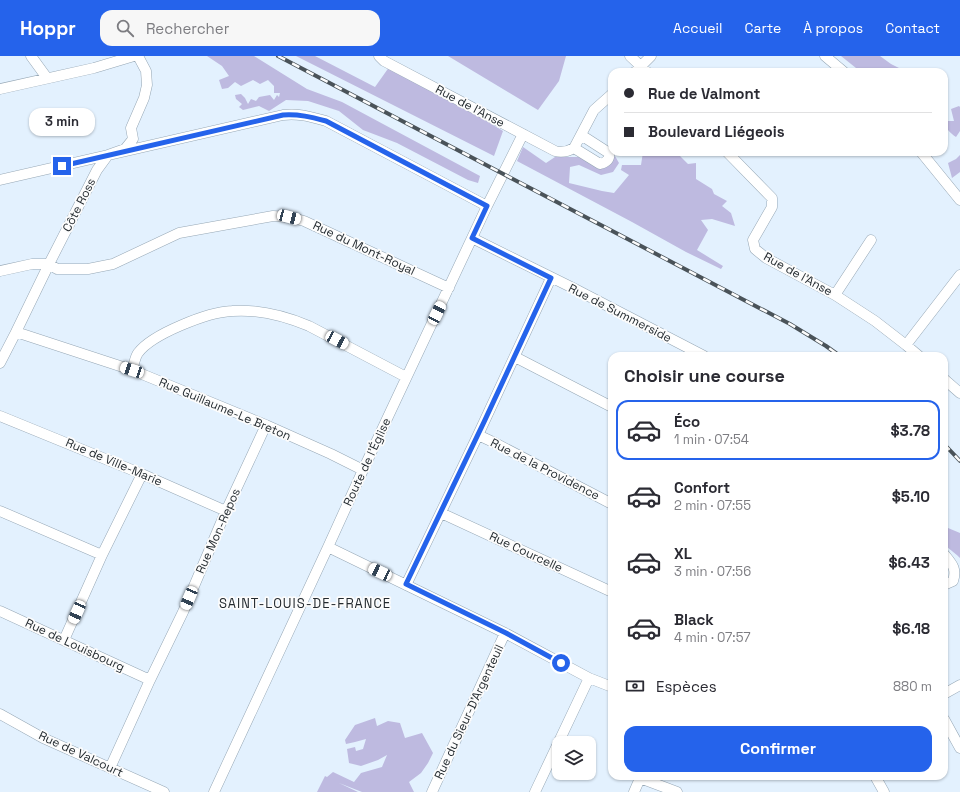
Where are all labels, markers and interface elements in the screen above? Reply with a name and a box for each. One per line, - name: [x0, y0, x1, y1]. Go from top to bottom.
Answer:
- search box: [100, 10, 380, 46]
- text: Hoppr: [20, 16, 76, 41]
- icon: search: [114, 17, 136, 39]
- text: Rechercher: [146, 19, 229, 38]
- text: Accueil: [673, 19, 722, 37]
- text: Carte: [744, 19, 781, 37]
- text: À propos: [803, 19, 863, 37]
- text: Contact: [885, 19, 940, 37]
- street label: Rue de l'Anse: [433, 81, 507, 131]
- text: Rue de Valmont: [648, 84, 760, 103]
- callout: 3 min: [29, 108, 95, 136]
- text: 3 min: [45, 113, 79, 130]
- text: Boulevard Liégeois: [648, 122, 785, 141]
- route end: [53, 157, 71, 175]
- street label: Côte Ross: [59, 176, 99, 234]
- car: [276, 208, 302, 226]
- street label: Rue du Mont-Royal: [310, 217, 418, 279]
- street label: Rue de l'Anse: [761, 249, 835, 299]
- street label: Rue de Summerside: [566, 280, 674, 346]
- car: [426, 300, 448, 326]
- car: [324, 329, 350, 351]
- car: [119, 361, 145, 379]
- text: Choisir une course: [624, 364, 785, 387]
- street label: Rue Guillaume-Le Breton: [156, 374, 294, 444]
- icon: car: [626, 412, 662, 448]
- text: Éco: [674, 412, 700, 431]
- street label: Route de l'Église: [340, 415, 394, 509]
- text: $3.78: [891, 421, 930, 440]
- text: 1 min · 07:54: [674, 431, 749, 448]
- street label: Rue de Ville-Marie: [63, 434, 165, 490]
- street label: Rue de la Providence: [488, 435, 602, 503]
- icon: car: [626, 478, 662, 514]
- text: Confort: [674, 478, 730, 497]
- street label: Rue Mon-Repos: [192, 486, 244, 576]
- text: $5.10: [892, 487, 930, 506]
- text: 2 min · 07:55: [674, 497, 751, 514]
- street label: Rue Courcelle: [487, 528, 565, 576]
- icon: car: [626, 544, 662, 580]
- text: XL: [674, 544, 692, 563]
- text: $6.43: [889, 553, 930, 572]
- car: [367, 561, 393, 583]
- text: 3 min · 07:56: [674, 563, 751, 580]
- car: [179, 585, 199, 611]
- district label: SAINT-LOUIS-DE-FRANCE: [219, 595, 391, 612]
- car: [67, 599, 87, 625]
- icon: car: [626, 610, 662, 646]
- text: Black: [674, 610, 714, 629]
- street label: Rue de Louisbourg: [23, 615, 127, 675]
- text: $6.18: [892, 619, 930, 638]
- text: 4 min · 07:57: [674, 629, 751, 646]
- street label: Rue du Sieur-D'Argenteuil: [431, 642, 507, 782]
- route start: [552, 654, 570, 672]
- icon: cash: [624, 675, 646, 697]
- text: Espèces: [656, 677, 717, 696]
- text: 880 m: [893, 678, 932, 695]
- button: Confirmer: [624, 726, 932, 772]
- street label: Rue de Valcourt: [36, 727, 126, 781]
- map controls: [552, 736, 596, 780]
- button: layers: [552, 736, 596, 780]

